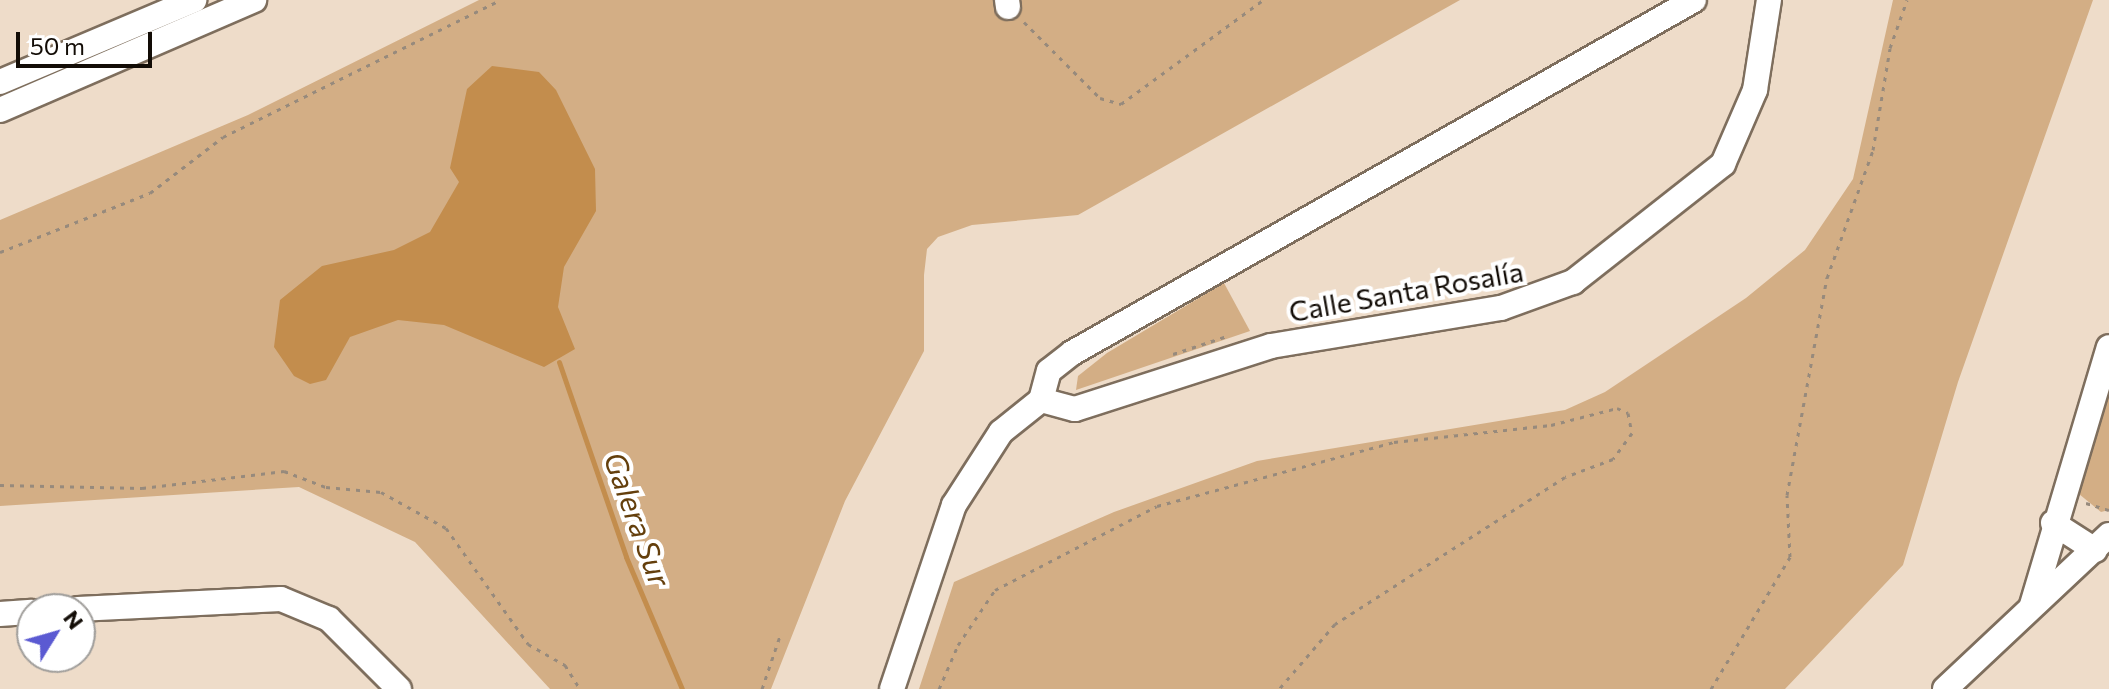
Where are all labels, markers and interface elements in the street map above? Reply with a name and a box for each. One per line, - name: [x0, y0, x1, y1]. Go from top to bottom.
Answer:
- scale bar: [20, 16, 156, 66]
- text: 50 m: [30, 31, 85, 60]
- street label: Calle Santa Rosalía: [1286, 254, 1526, 328]
- water label: Galera Sur: [597, 447, 679, 591]
- north arrow: [16, 593, 96, 673]
- text: N: [58, 605, 90, 634]

